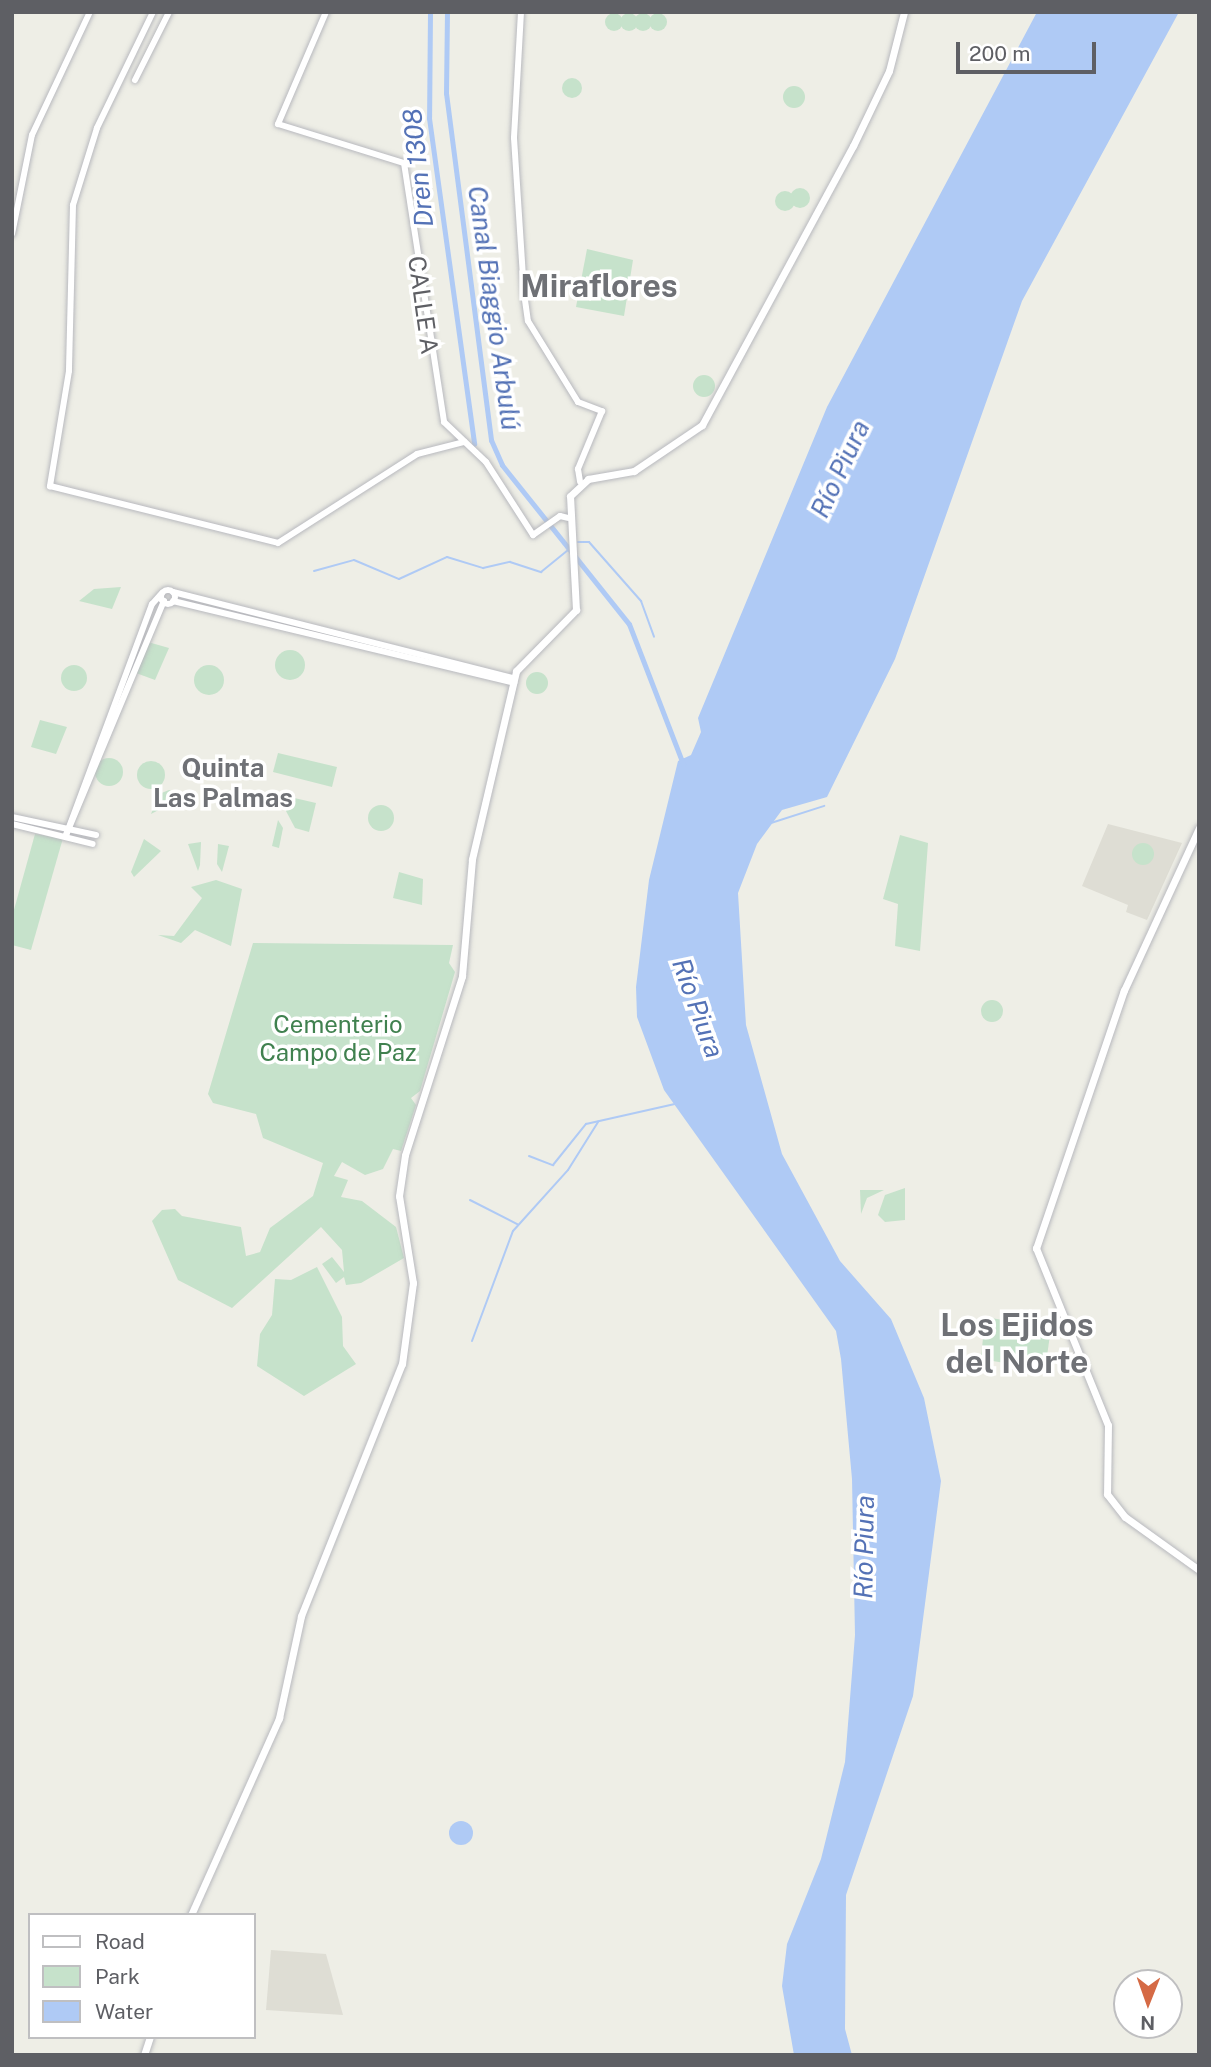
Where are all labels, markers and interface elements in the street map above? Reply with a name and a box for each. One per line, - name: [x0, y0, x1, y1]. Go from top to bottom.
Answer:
- scale bar: [959, 28, 1099, 72]
- text: 200 m: [969, 41, 1030, 66]
- water label: Dren 1308: [396, 107, 440, 229]
- water label: Canal Biaggio Arbulú: [461, 184, 527, 432]
- street label: CALLE A: [402, 254, 444, 356]
- district label: Miraflores: [520, 267, 678, 305]
- water label: Río Piura: [804, 415, 876, 523]
- district label: Quinta Las Palmas: [153, 752, 293, 814]
- water label: Río Piura: [666, 954, 730, 1062]
- park label: Cementerio Campo de Paz: [259, 1011, 417, 1067]
- district label: Los Ejidos del Norte: [940, 1307, 1094, 1382]
- water label: Río Piura: [847, 1495, 881, 1599]
- legend: [28, 1913, 256, 2039]
- text: Road: [95, 1929, 145, 1954]
- text: Park: [95, 1964, 140, 1989]
- north arrow: [1113, 1969, 1183, 2039]
- text: Water: [95, 1999, 153, 2024]
- text: N: [1140, 2012, 1155, 2034]

